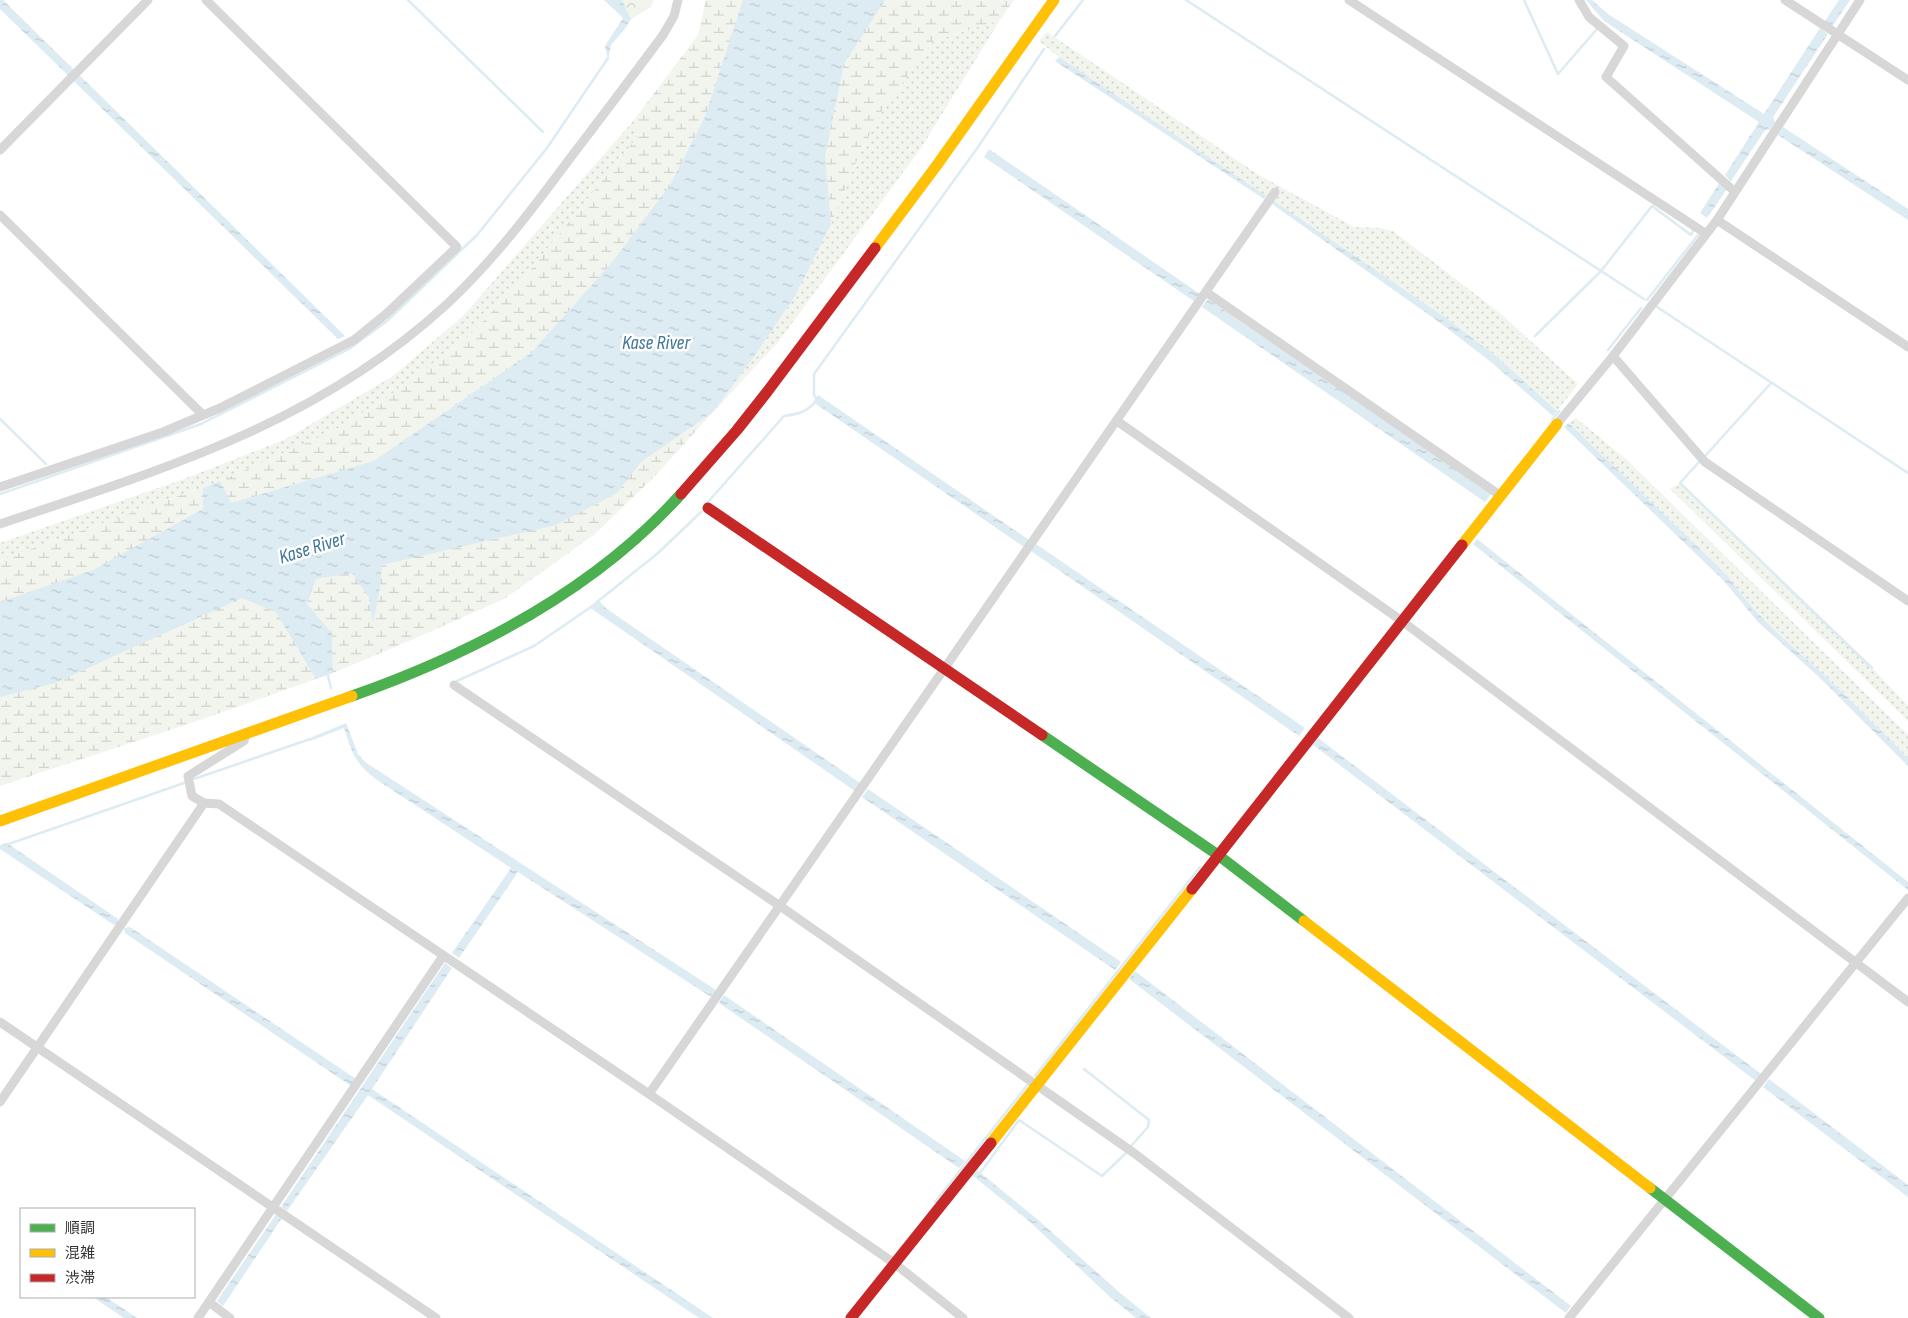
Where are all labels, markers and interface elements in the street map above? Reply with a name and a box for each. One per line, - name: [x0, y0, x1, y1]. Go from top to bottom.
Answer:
- water label: Kase River: [622, 331, 691, 355]
- water label: Kase River: [276, 526, 349, 569]
- legend: [20, 1208, 195, 1298]
- text: 順調: [65, 1219, 95, 1238]
- text: 混雑: [65, 1244, 95, 1263]
- text: 渋滞: [65, 1269, 95, 1288]

